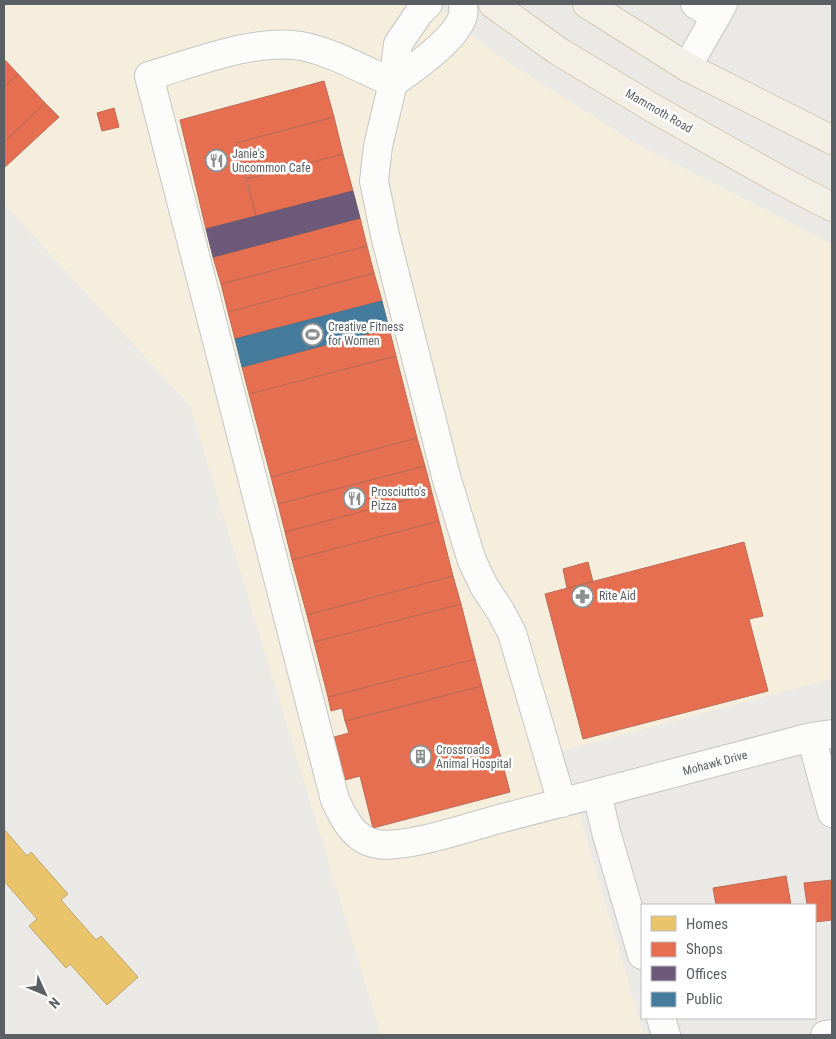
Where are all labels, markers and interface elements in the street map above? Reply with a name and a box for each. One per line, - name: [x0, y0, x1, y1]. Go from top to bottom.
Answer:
- street label: Mammoth Road: [623, 86, 695, 136]
- place label: Janie's Uncommon Cafe: [232, 147, 311, 175]
- restaurant icon: Janie's Uncommon Cafe: [204, 149, 228, 173]
- place label: Creative Fitness for Women: [328, 320, 404, 348]
- sports icon: Creative Fitness for Women: [300, 322, 324, 346]
- place label: Prosciutto's Pizza: [371, 485, 426, 513]
- restaurant icon: Prosciutto's Pizza: [343, 487, 367, 511]
- pharmacy icon: Rite Aid: [571, 584, 595, 608]
- place label: Rite Aid: [599, 589, 636, 603]
- place label: Crossroads Animal Hospital: [436, 743, 511, 771]
- building icon: Crossroads Animal Hospital: [408, 745, 432, 769]
- street label: Mohawk Drive: [681, 748, 749, 778]
- legend: [641, 904, 816, 1019]
- text: Homes: [686, 915, 728, 933]
- text: Shops: [686, 940, 723, 958]
- text: Offices: [686, 965, 727, 983]
- north arrow: [20, 969, 70, 1019]
- text: Public: [686, 990, 723, 1008]
- text: N: [46, 994, 63, 1012]

